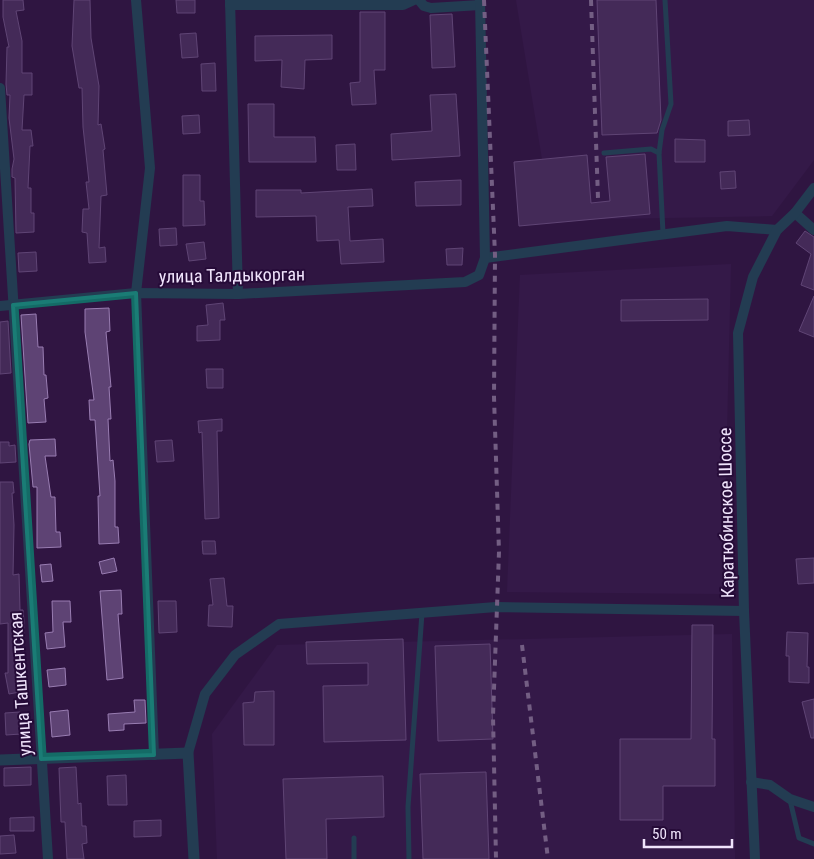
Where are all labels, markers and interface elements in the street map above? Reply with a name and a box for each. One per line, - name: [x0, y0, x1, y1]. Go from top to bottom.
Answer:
- street label: улица Талдыкорган: [159, 263, 305, 287]
- street label: Каратюбинское Шоссе: [714, 428, 738, 598]
- street label: улица Ташкентская: [4, 611, 36, 757]
- scale bar: [644, 816, 732, 848]
- text: 50 m: [652, 825, 682, 843]

